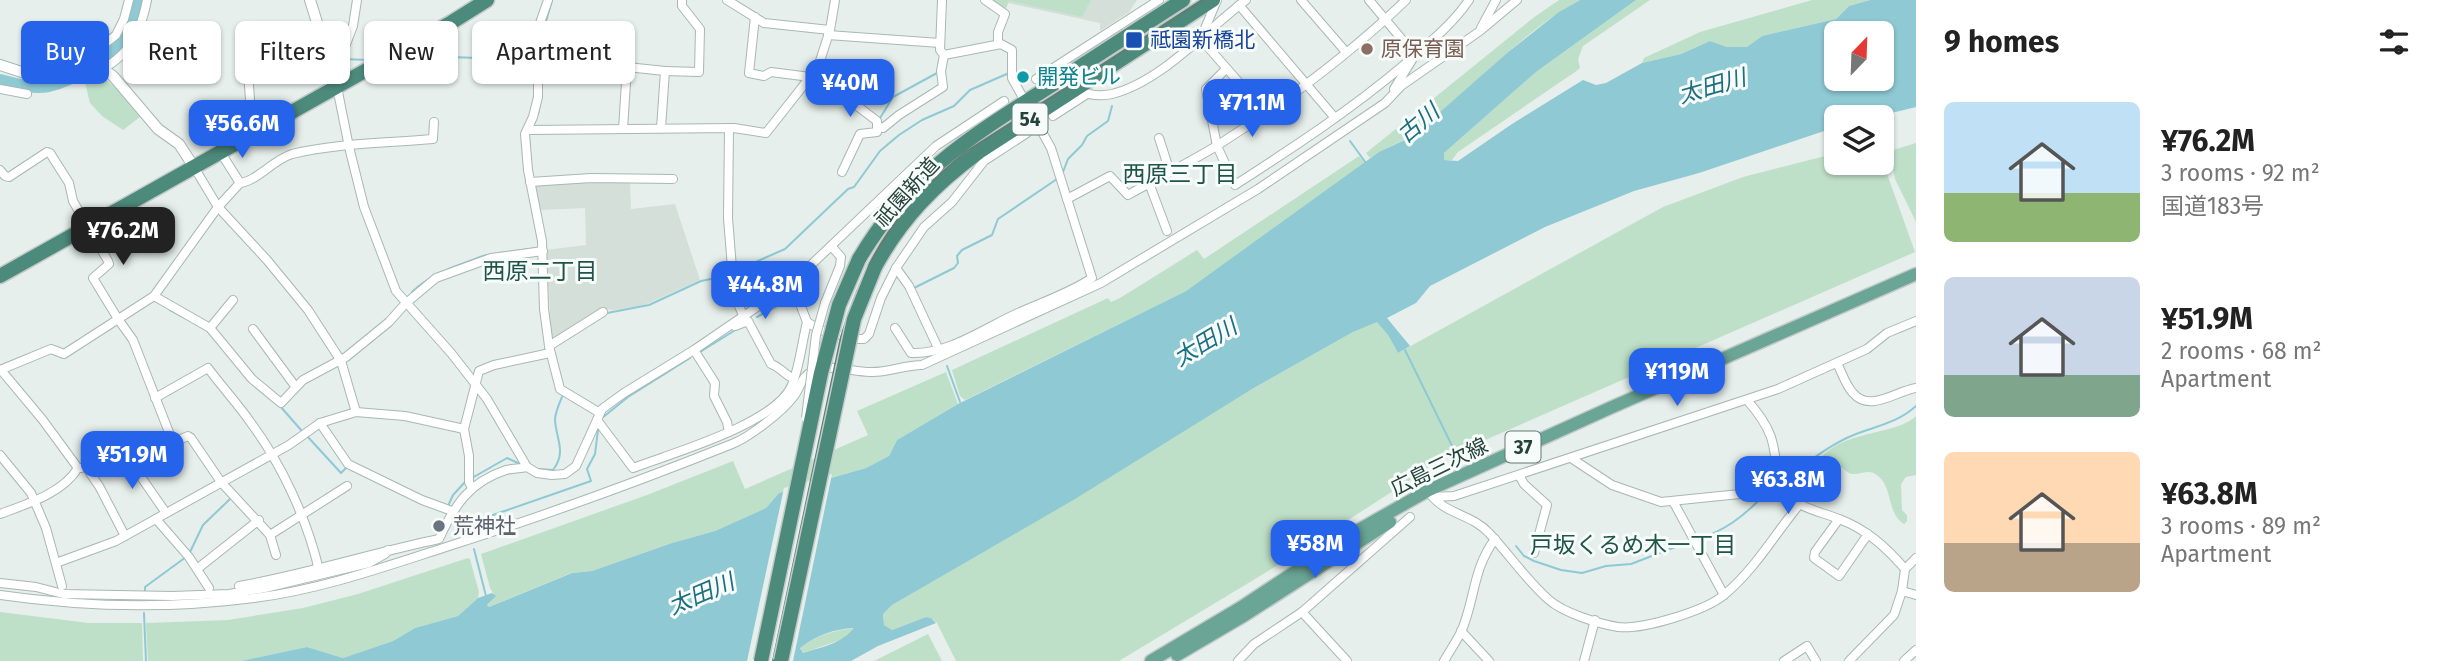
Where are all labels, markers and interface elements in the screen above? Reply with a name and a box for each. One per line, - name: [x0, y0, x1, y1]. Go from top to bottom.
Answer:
- chip: Buy: [21, 21, 109, 84]
- chip: Rent: [123, 21, 221, 84]
- chip: Filters: [235, 21, 350, 84]
- chip: New: [364, 21, 458, 84]
- chip: Apartment: [472, 21, 635, 84]
- north arrow: [1824, 21, 1894, 91]
- map controls: [1824, 21, 1894, 175]
- icon: filters: [2375, 23, 2413, 61]
- text: 9 homes: [1944, 24, 2059, 60]
- place label: 祗園新橋北: [1150, 27, 1255, 53]
- marker: 祗園新橋北: [1124, 30, 1144, 50]
- place label: 原保育園: [1381, 36, 1465, 62]
- marker: 原保育園: [1359, 41, 1375, 57]
- pin: ¥40M: [809, 60, 891, 119]
- water label: 太田川: [1675, 62, 1752, 109]
- place label: 開発ビル: [1037, 64, 1121, 90]
- text: ¥40M: [821, 68, 879, 96]
- marker: 開発ビル: [1015, 69, 1031, 85]
- pin: ¥71.1M: [1195, 80, 1309, 139]
- text: ¥71.1M: [1219, 88, 1285, 116]
- water label: 古川: [1391, 96, 1447, 149]
- pin: ¥56.6M: [185, 100, 299, 160]
- road number: 54: [1012, 104, 1048, 134]
- button: layers: [1824, 105, 1894, 175]
- text: ¥56.6M: [205, 109, 279, 137]
- text: ¥76.2M: [2161, 123, 2255, 159]
- icon: home: [2000, 130, 2084, 214]
- street label: 祇園新道: [869, 152, 945, 232]
- text: 3 rooms · 92 m²: [2161, 159, 2320, 187]
- district label: 西原三丁目: [1123, 160, 1238, 188]
- text: 国道183号: [2161, 192, 2264, 220]
- pin: ¥76.2M: [66, 208, 180, 267]
- text: ¥76.2M: [87, 216, 159, 244]
- district label: 西原二丁目: [483, 257, 598, 285]
- pin: ¥44.8M: [708, 262, 822, 321]
- text: ¥44.8M: [727, 270, 803, 298]
- text: ¥51.9M: [2161, 301, 2253, 337]
- icon: home: [2000, 305, 2084, 389]
- water label: 太田川: [1168, 311, 1244, 372]
- text: 2 rooms · 68 m²: [2161, 337, 2322, 365]
- pin: ¥119M: [1628, 348, 1726, 408]
- text: ¥119M: [1645, 357, 1709, 385]
- text: Apartment: [2161, 365, 2271, 393]
- pin: ¥51.9M: [75, 432, 189, 491]
- street label: 広島三次線: [1386, 432, 1492, 502]
- road number: 37: [1506, 432, 1540, 462]
- text: ¥51.9M: [97, 440, 167, 468]
- pin: ¥63.8M: [1731, 456, 1845, 516]
- text: ¥63.8M: [1751, 465, 1825, 493]
- text: ¥63.8M: [2161, 476, 2258, 512]
- icon: home: [2000, 480, 2084, 564]
- text: 3 rooms · 89 m²: [2161, 512, 2321, 540]
- place label: 荒神社: [453, 513, 516, 539]
- marker: 荒神社: [431, 518, 447, 534]
- pin: ¥58M: [1274, 520, 1356, 580]
- text: ¥58M: [1287, 529, 1343, 557]
- district label: 戸坂くるめ木一丁目: [1530, 531, 1736, 559]
- text: Apartment: [2161, 540, 2271, 568]
- water label: 太田川: [664, 566, 741, 620]

